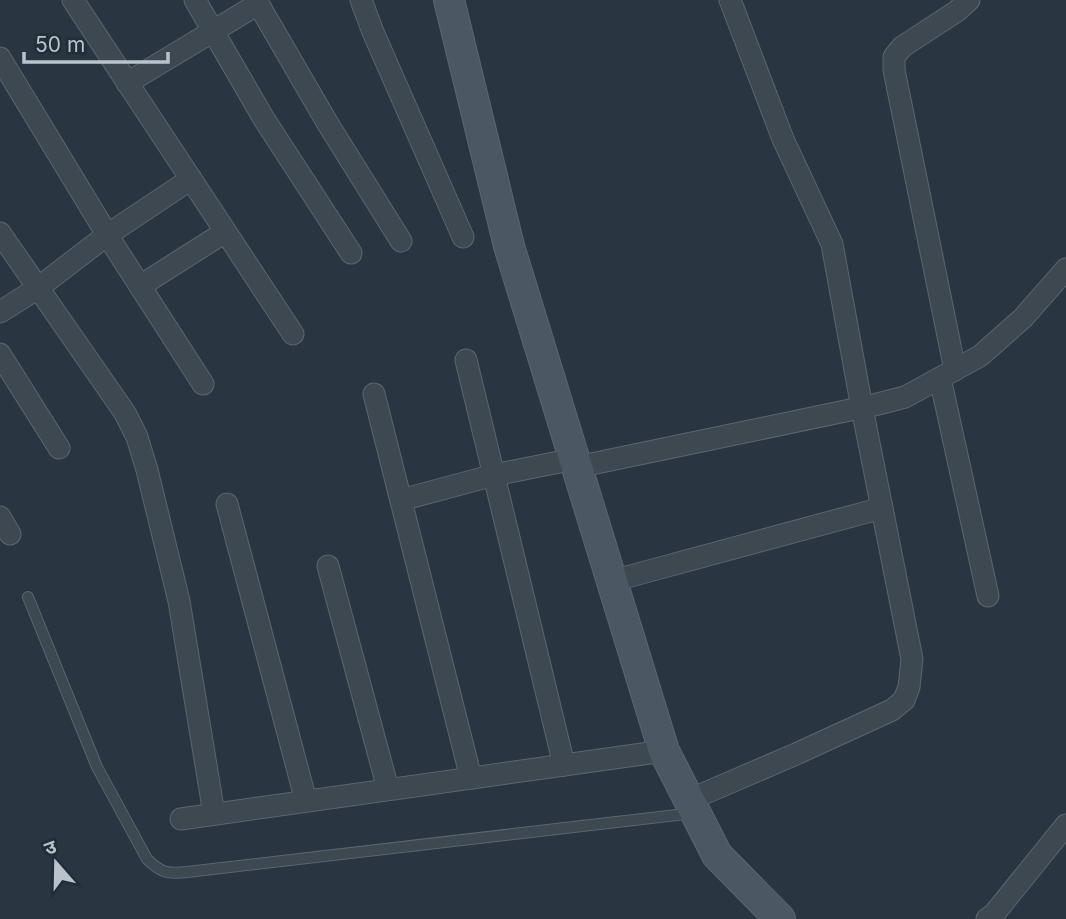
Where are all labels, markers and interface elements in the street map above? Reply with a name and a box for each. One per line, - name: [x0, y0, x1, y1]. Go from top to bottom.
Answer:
- scale bar: [24, 21, 168, 65]
- text: 50 m: [35, 32, 85, 57]
- north arrow: [21, 828, 91, 898]
- text: उ: [41, 834, 60, 860]

